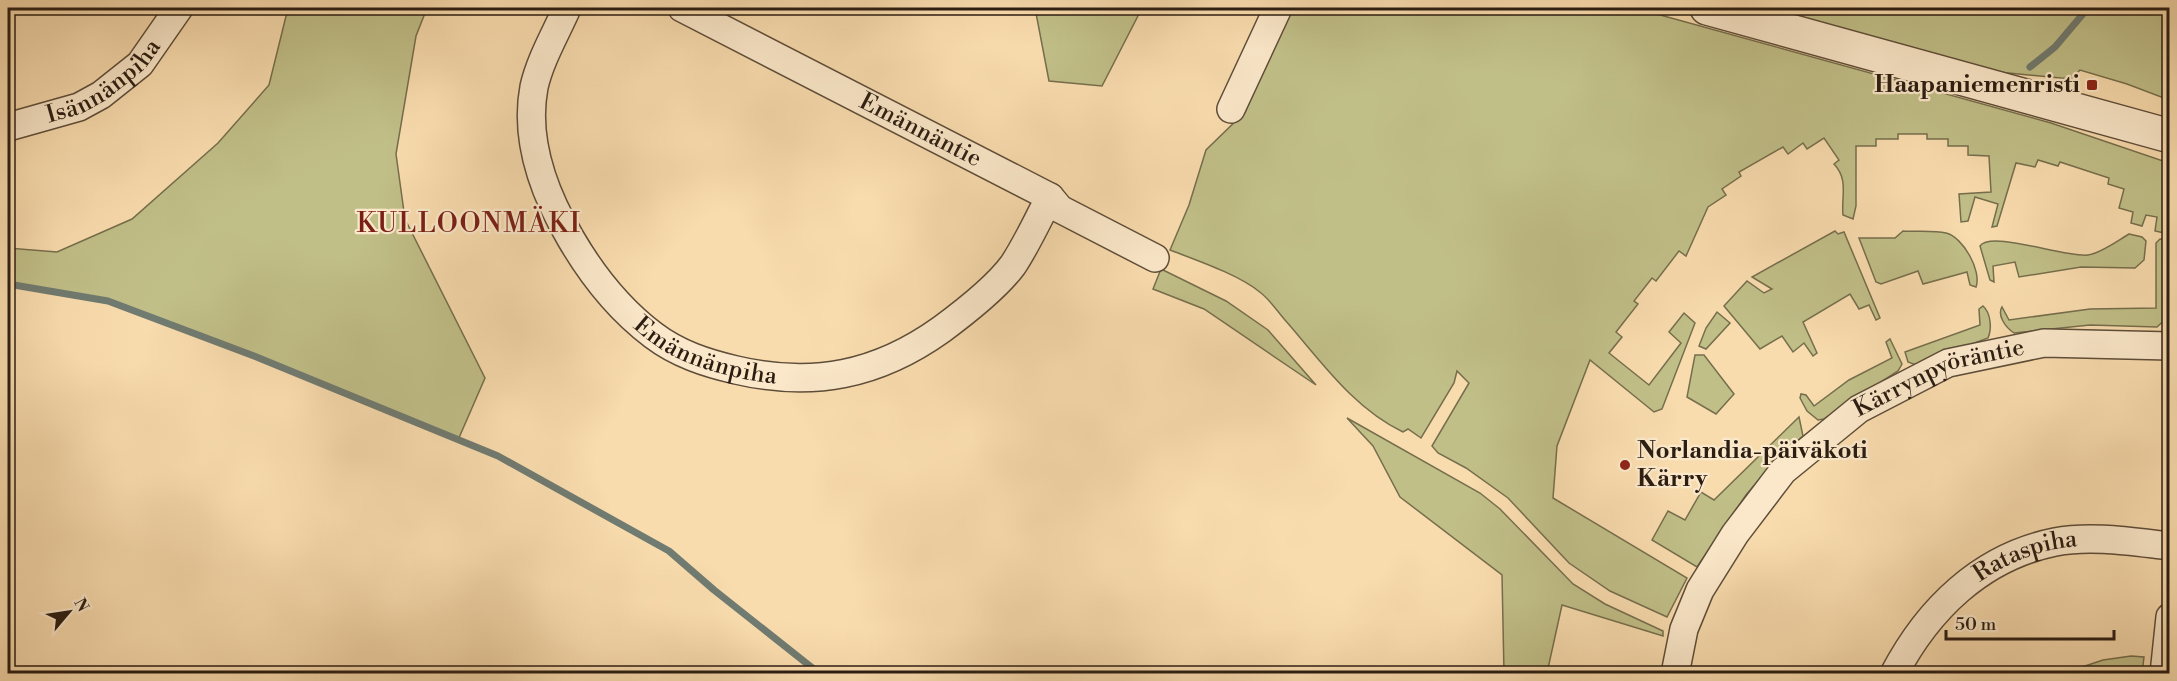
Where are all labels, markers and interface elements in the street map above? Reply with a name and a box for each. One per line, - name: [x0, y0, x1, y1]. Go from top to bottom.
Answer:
- street label: Isännänpiha: [43, 33, 168, 130]
- place label: Haapaniemenristi: [1874, 70, 2080, 100]
- marker: Haapaniemenristi: [2085, 78, 2099, 92]
- street label: Emännäntie: [854, 87, 987, 174]
- district label: KULLOONMÄKI: [356, 205, 582, 241]
- street label: Emännänpiha: [627, 310, 779, 392]
- street label: Kärrynpyöräntie: [1848, 333, 2027, 424]
- place label: Norlandia-päiväkoti Kärry: [1637, 436, 1868, 494]
- marker: Norlandia-päiväkoti Kärry: [1618, 458, 1632, 472]
- street label: Rataspiha: [1967, 524, 2079, 589]
- north arrow: [39, 582, 99, 642]
- text: N: [69, 595, 93, 616]
- scale bar: [1946, 603, 2114, 641]
- text: 50 m: [1955, 613, 1997, 636]

